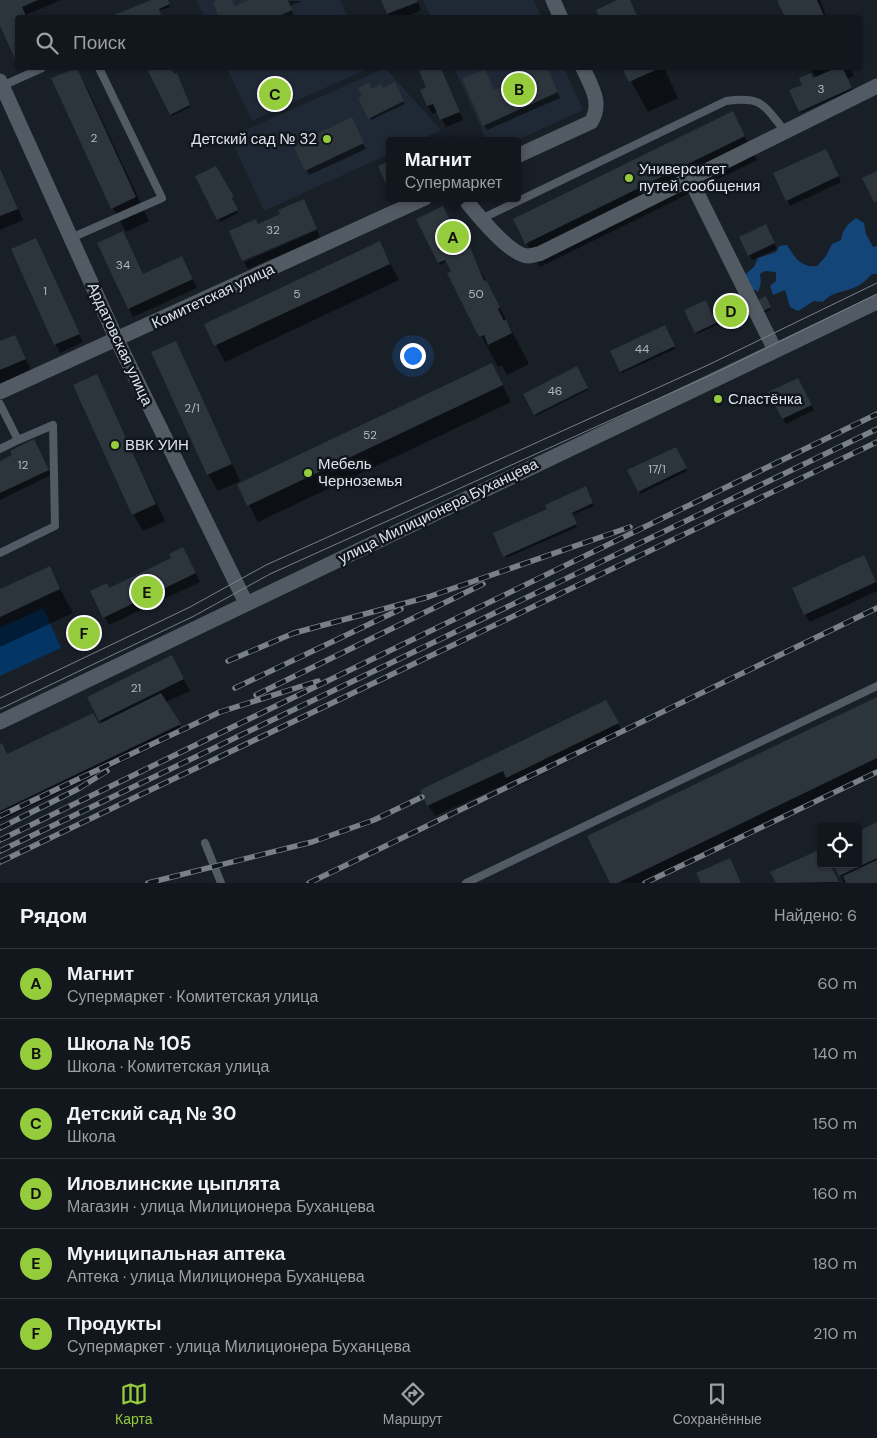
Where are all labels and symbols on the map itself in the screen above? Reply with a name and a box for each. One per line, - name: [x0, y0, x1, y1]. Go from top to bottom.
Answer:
- pin: B: [503, 70, 535, 108]
- pin: C: [259, 75, 291, 113]
- house number: 3: [817, 81, 825, 97]
- place label: Детский сад № 32: [191, 129, 317, 149]
- house number: 2: [91, 130, 98, 146]
- marker: Детский сад № 32: [321, 133, 333, 145]
- place label: Университет путей сообщения: [639, 159, 760, 196]
- marker: Университет путей сообщения: [623, 172, 635, 184]
- pin: A: [437, 218, 469, 256]
- house number: 32: [266, 222, 280, 238]
- house number: 34: [116, 257, 130, 273]
- street label: Комитетская улица: [148, 259, 278, 333]
- street label: Ардатовская улица: [83, 279, 158, 409]
- house number: 1: [43, 283, 47, 299]
- house number: 5: [293, 286, 301, 302]
- house number: 50: [468, 286, 484, 302]
- pin: D: [715, 292, 747, 330]
- house number: 44: [635, 341, 649, 357]
- your location: [400, 343, 426, 369]
- house number: 46: [548, 383, 562, 399]
- place label: Сластёнка: [728, 389, 803, 409]
- marker: Сластёнка: [712, 393, 724, 405]
- house number: 2/1: [184, 400, 200, 416]
- house number: 52: [363, 427, 377, 443]
- place label: ВВК УИН: [125, 435, 189, 455]
- marker: ВВК УИН: [109, 439, 121, 451]
- place label: Мебель Черноземья: [318, 454, 402, 491]
- street label: улица Милиционера Буханцева: [335, 454, 542, 568]
- house number: 12: [18, 457, 28, 473]
- house number: 17/1: [648, 461, 666, 477]
- marker: Мебель Черноземья: [302, 467, 314, 479]
- pin: E: [131, 573, 163, 611]
- pin: F: [68, 614, 100, 652]
- house number: 21: [131, 680, 141, 696]

